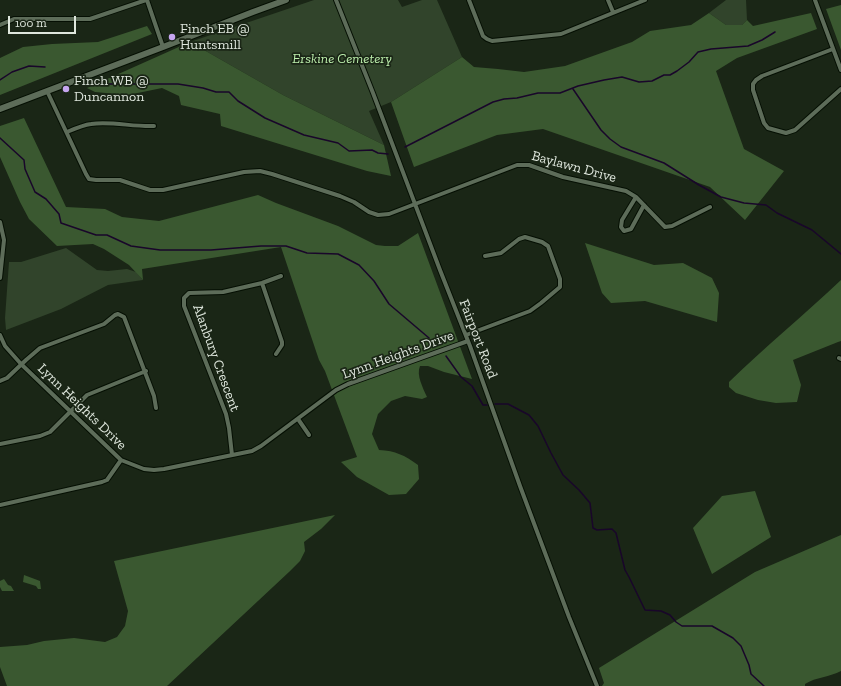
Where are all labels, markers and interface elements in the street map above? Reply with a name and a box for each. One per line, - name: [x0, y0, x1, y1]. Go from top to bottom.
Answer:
- scale bar: [10, 8, 78, 34]
- text: 100 m: [15, 16, 47, 30]
- place label: Finch EB @ Huntsmill: [180, 21, 250, 54]
- marker: Finch EB @ Huntsmill: [167, 32, 177, 42]
- park label: Erskine Cemetery: [292, 51, 392, 67]
- place label: Finch WB @ Duncannon: [74, 73, 149, 106]
- marker: Finch WB @ Duncannon: [61, 84, 71, 94]
- street label: Baylawn Drive: [530, 148, 618, 186]
- street label: Fairport Road: [455, 297, 501, 381]
- street label: Alanbury Crescent: [189, 302, 243, 414]
- street label: Lynn Heights Drive: [340, 327, 456, 383]
- street label: Lynn Heights Drive: [34, 360, 130, 454]

